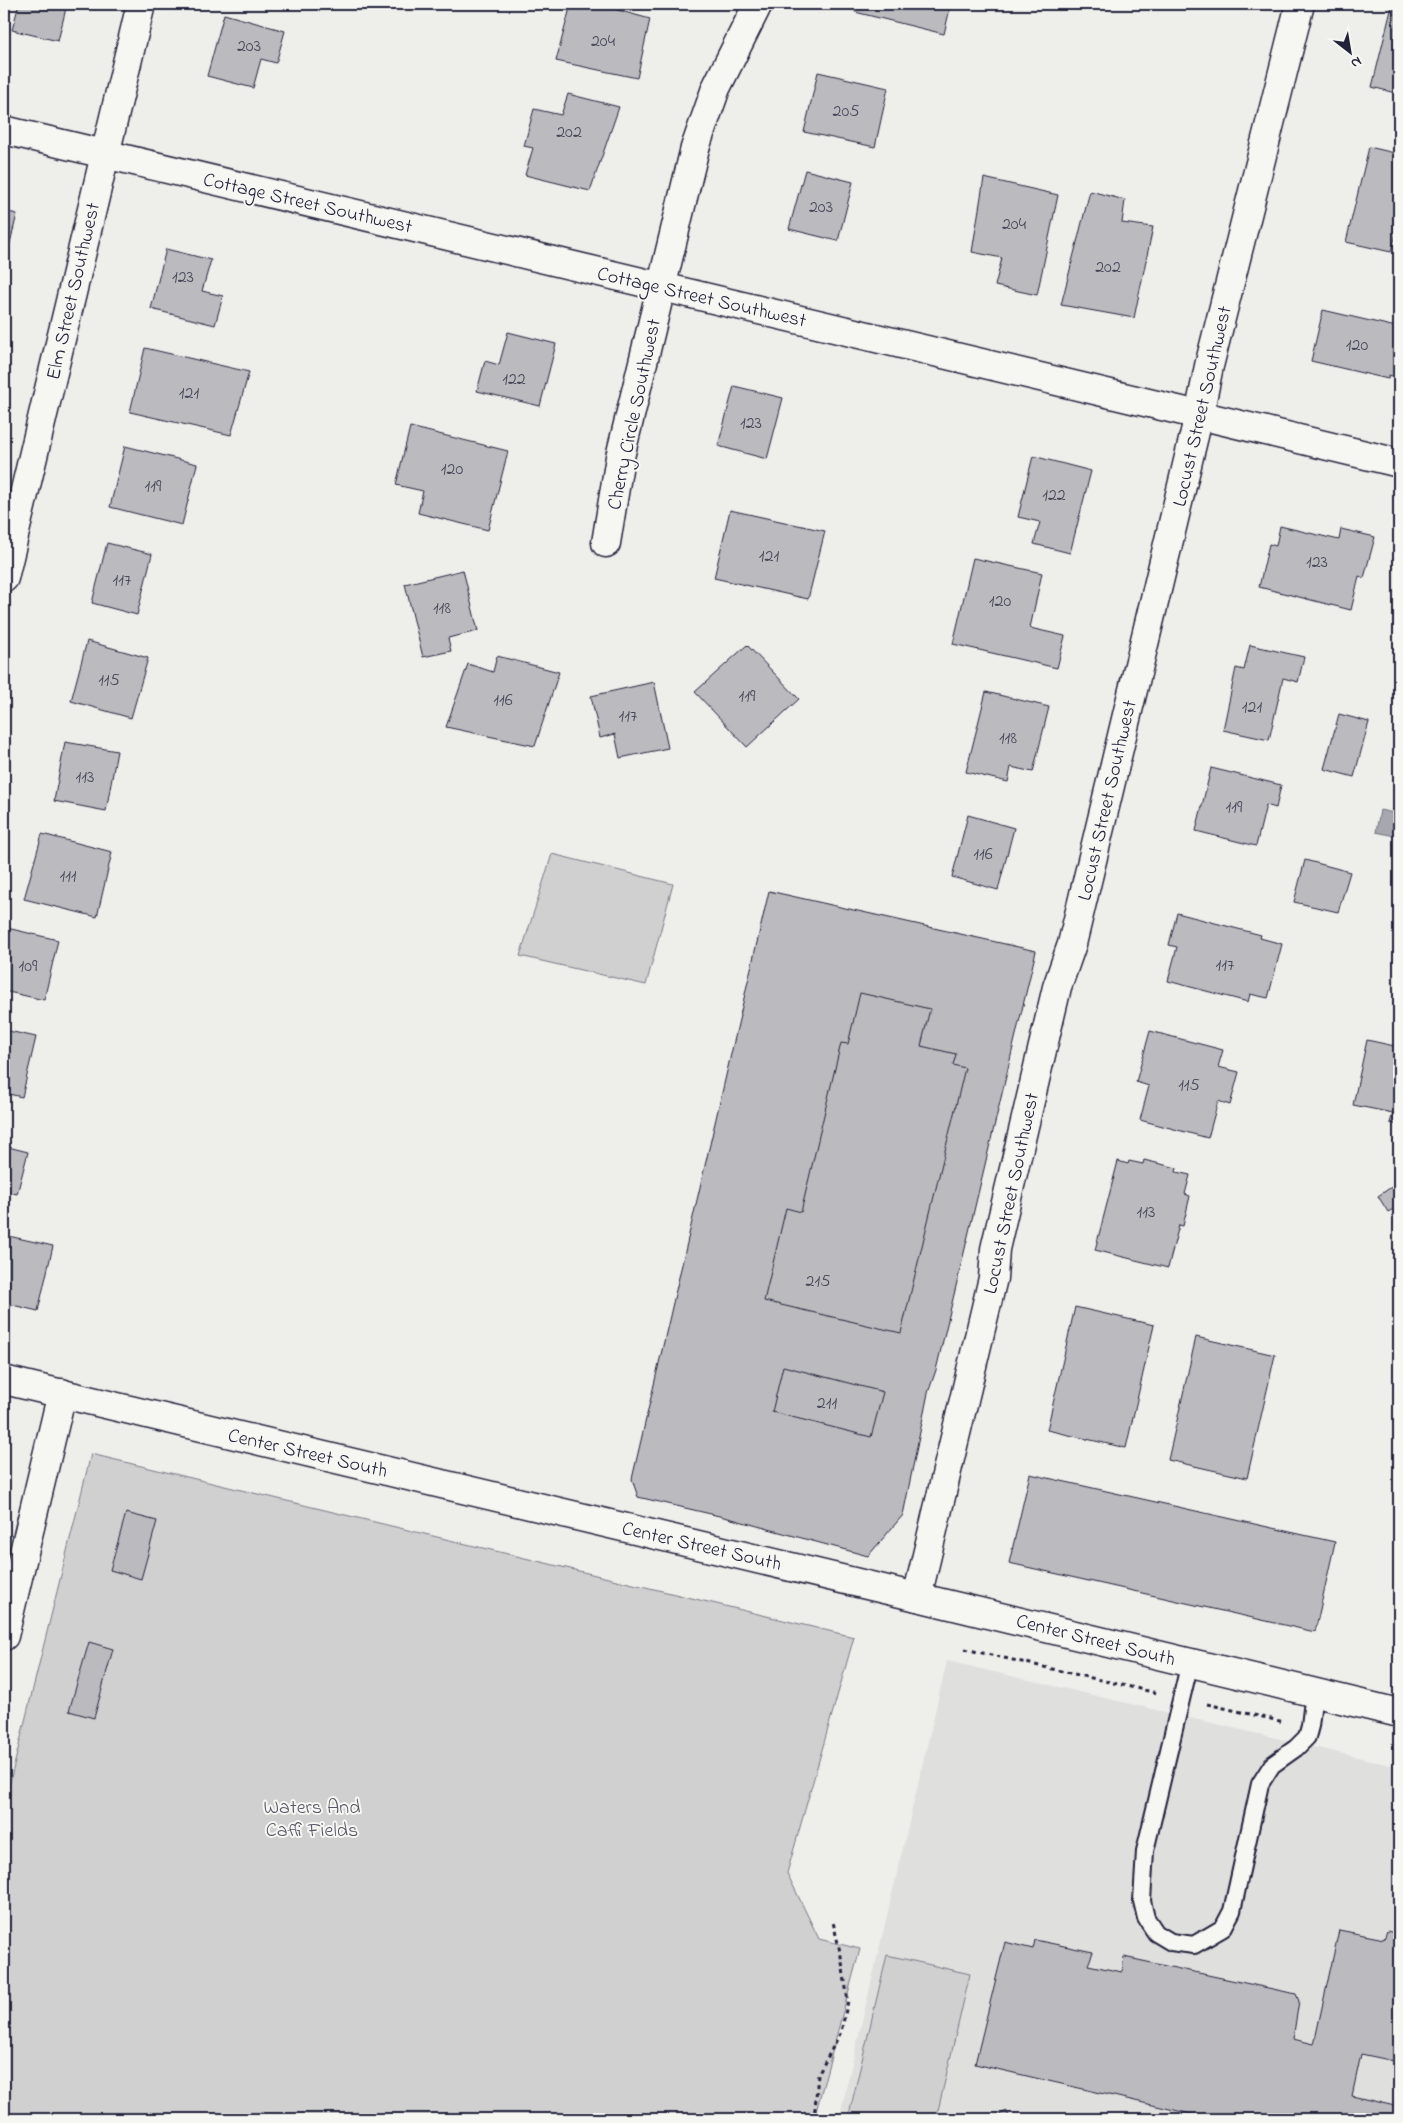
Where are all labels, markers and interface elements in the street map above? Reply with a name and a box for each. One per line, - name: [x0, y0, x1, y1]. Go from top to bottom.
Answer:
- north arrow: [1326, 28, 1376, 78]
- house number: 204: [591, 29, 616, 55]
- house number: 203: [237, 34, 261, 60]
- text: N: [1346, 50, 1365, 73]
- house number: 205: [832, 99, 860, 125]
- house number: 202: [556, 120, 582, 146]
- street label: Cottage Street Southwest: [200, 166, 415, 244]
- house number: 203: [809, 195, 833, 221]
- street label: Elm Street Southwest: [40, 200, 109, 383]
- house number: 204: [1002, 212, 1027, 238]
- house number: 202: [1095, 255, 1121, 281]
- street label: Cottage Street Southwest: [594, 260, 809, 338]
- house number: 123: [172, 265, 194, 291]
- street label: Locust Street Southwest: [1166, 303, 1241, 510]
- street label: Cherry Circle Southwest: [601, 316, 670, 513]
- house number: 120: [1346, 333, 1368, 359]
- house number: 122: [502, 367, 526, 393]
- house number: 121: [179, 381, 199, 407]
- house number: 123: [740, 411, 762, 437]
- house number: 120: [441, 457, 463, 483]
- house number: 119: [145, 474, 162, 500]
- house number: 122: [1042, 483, 1066, 509]
- house number: 121: [759, 544, 779, 570]
- house number: 123: [1306, 550, 1328, 576]
- house number: 117: [113, 568, 132, 594]
- house number: 120: [989, 589, 1011, 615]
- house number: 118: [433, 596, 451, 622]
- house number: 115: [98, 668, 120, 694]
- house number: 119: [739, 684, 756, 710]
- house number: 116: [493, 688, 513, 714]
- house number: 121: [1242, 695, 1262, 721]
- street label: Locust Street Southwest: [1071, 697, 1146, 904]
- house number: 117: [619, 704, 638, 730]
- house number: 118: [999, 726, 1017, 752]
- house number: 113: [76, 765, 94, 791]
- house number: 119: [1226, 795, 1243, 821]
- house number: 116: [973, 842, 993, 868]
- house number: 111: [59, 864, 77, 890]
- house number: 117: [1216, 953, 1235, 979]
- house number: 109: [19, 954, 38, 980]
- house number: 115: [1178, 1073, 1200, 1099]
- street label: Locust Street Southwest: [977, 1090, 1048, 1297]
- house number: 113: [1137, 1200, 1155, 1226]
- house number: 215: [806, 1269, 830, 1295]
- house number: 211: [817, 1391, 837, 1417]
- street label: Center Street South: [225, 1422, 390, 1487]
- street label: Center Street South: [619, 1515, 784, 1580]
- street label: Center Street South: [1013, 1608, 1178, 1675]
- park label: Waters And Caffi Fields: [264, 1794, 360, 1846]

